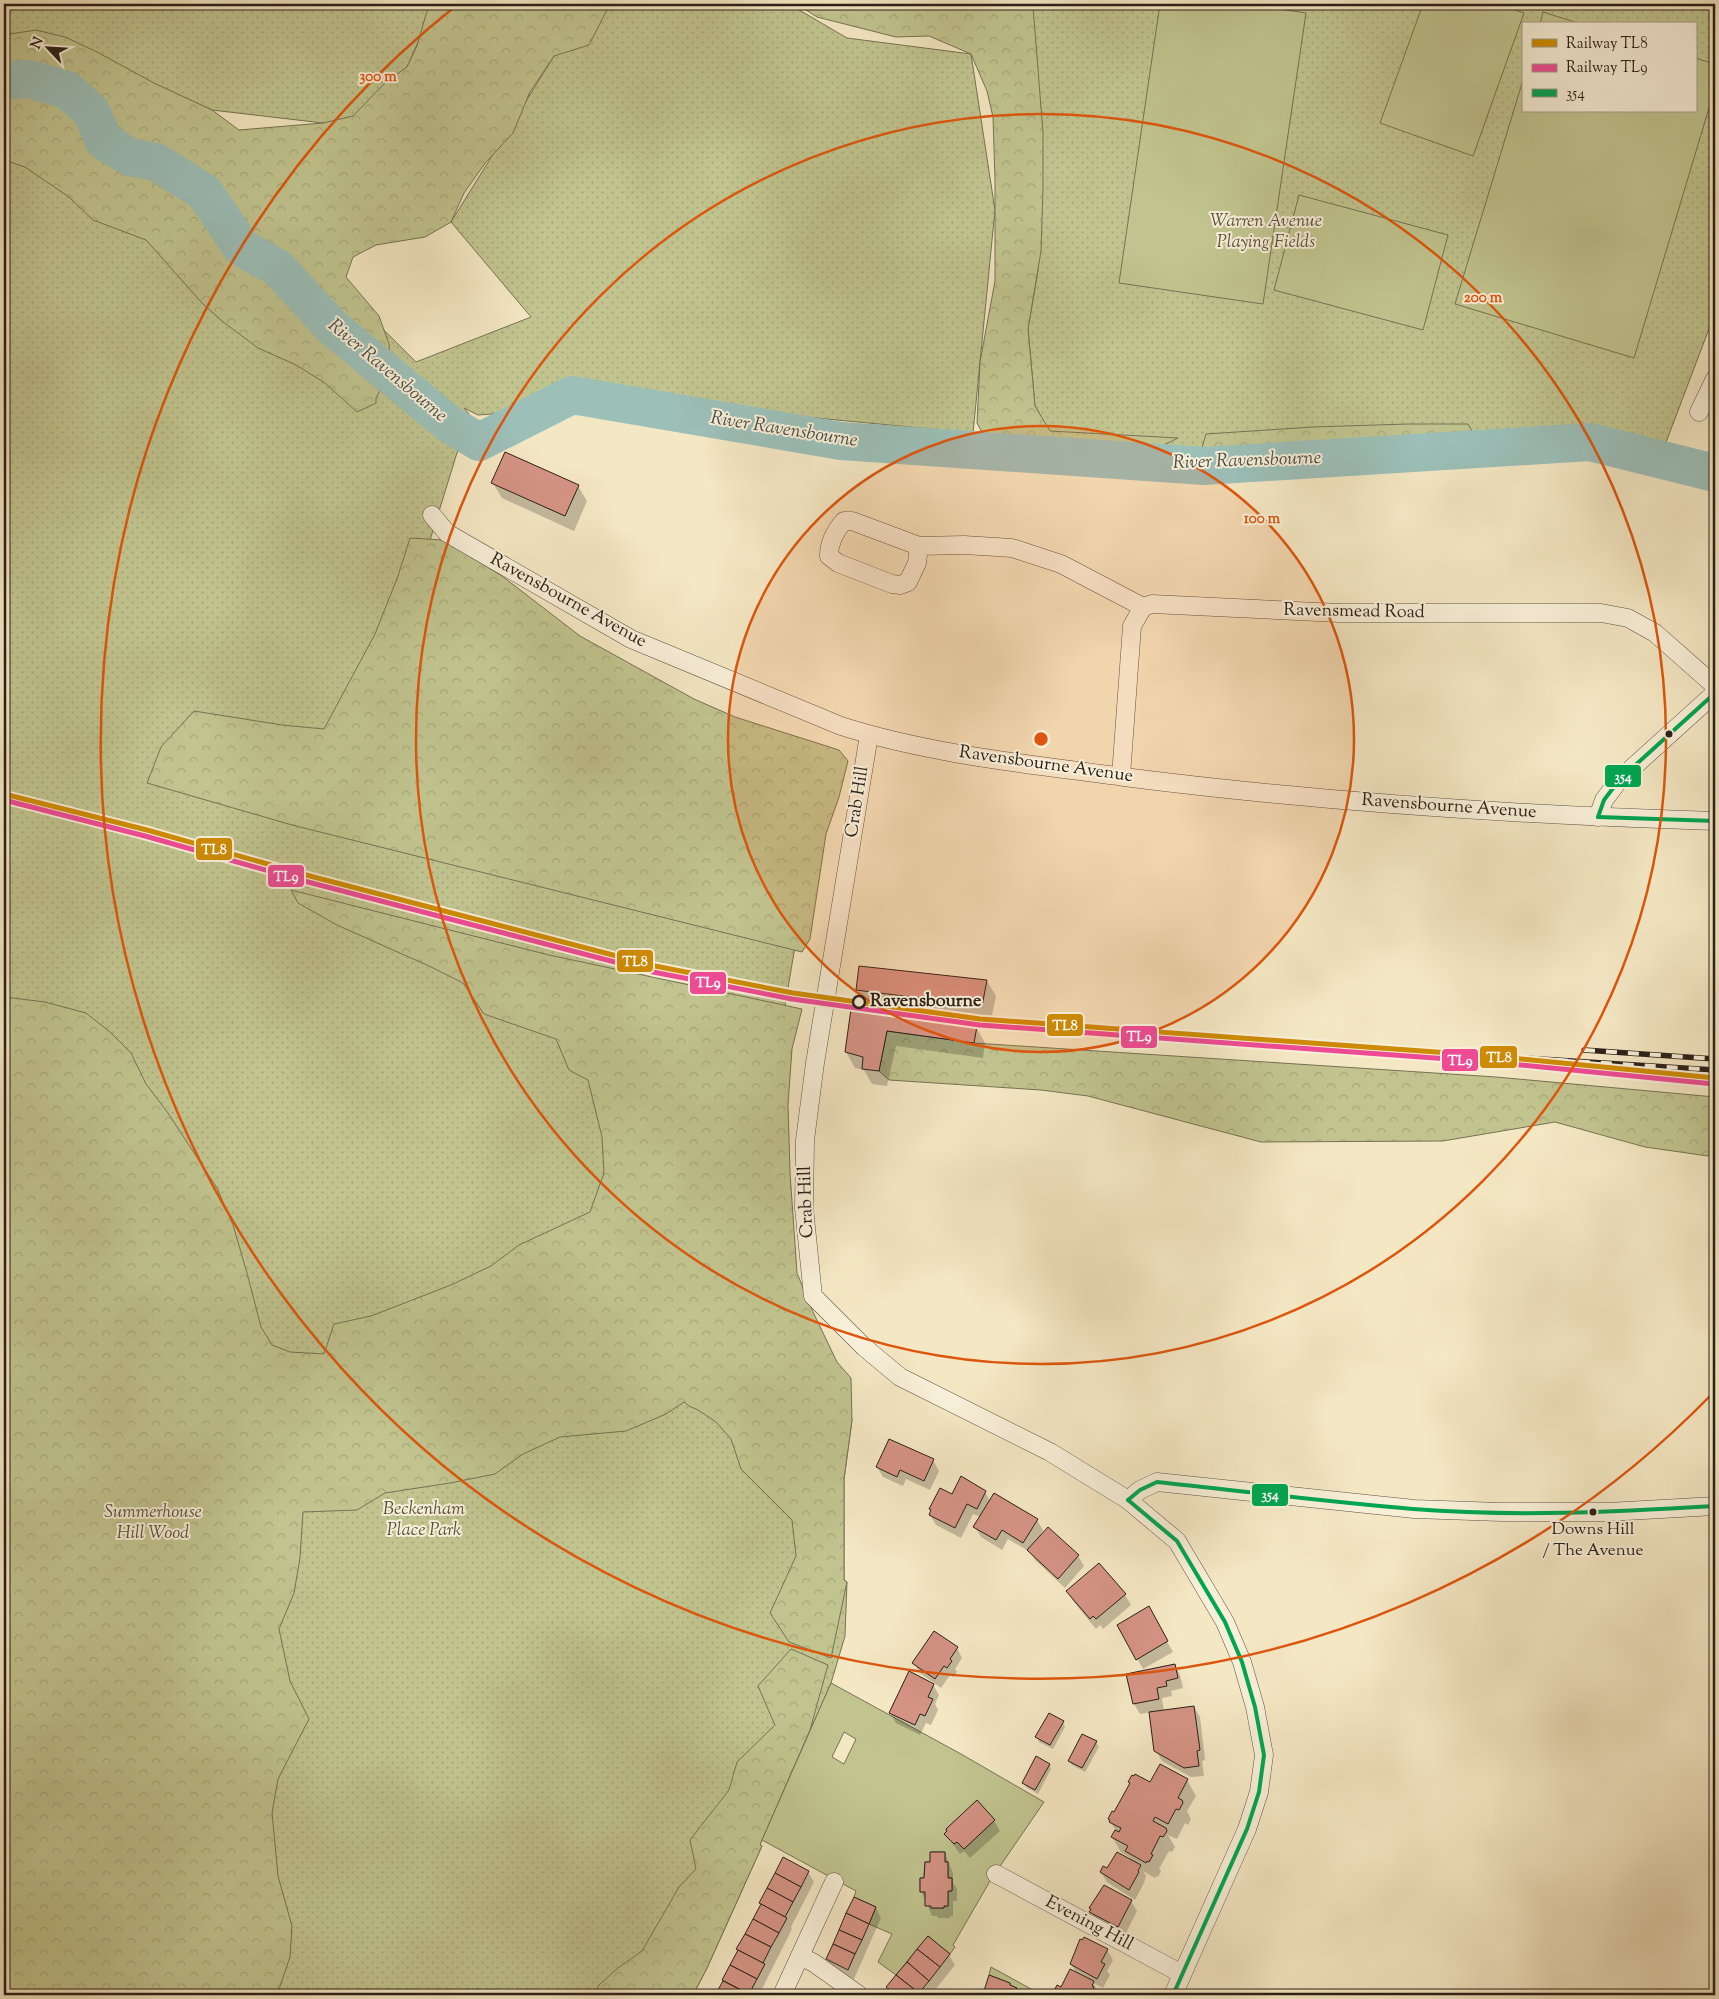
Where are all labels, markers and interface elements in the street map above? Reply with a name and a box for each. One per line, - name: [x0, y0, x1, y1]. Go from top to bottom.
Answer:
- north arrow: [22, 22, 72, 72]
- legend: [1522, 22, 1696, 112]
- text: N: [27, 34, 49, 53]
- text: Railway TL8: [1566, 34, 1648, 55]
- text: Railway TL9: [1566, 58, 1647, 79]
- text: 300 m: [359, 67, 397, 88]
- text: 354: [1566, 84, 1585, 105]
- park label: Warren Avenue Playing Fields: [1210, 209, 1322, 256]
- text: 200 m: [1464, 288, 1503, 309]
- water label: River Ravensbourne: [321, 313, 453, 429]
- water label: River Ravensbourne: [709, 405, 860, 455]
- water label: River Ravensbourne: [1172, 445, 1322, 477]
- text: 100 m: [1244, 509, 1281, 530]
- street label: Ravensbourne Avenue: [485, 547, 651, 655]
- street label: Ravensmead Road: [1283, 598, 1425, 626]
- unlabelled marker: [1664, 729, 1674, 739]
- centre of rings: [1032, 730, 1050, 748]
- street label: Ravensbourne Avenue: [957, 740, 1135, 790]
- street label: Crab Hill: [840, 764, 876, 840]
- line badge: 354: [1604, 764, 1642, 788]
- text: 354: [1614, 768, 1632, 788]
- street label: Ravensbourne Avenue: [1361, 788, 1537, 826]
- line badge: TL8: [195, 837, 233, 861]
- text: TL8: [201, 841, 227, 861]
- line badge: TL9: [267, 864, 305, 888]
- text: TL9: [273, 868, 299, 888]
- line badge: TL8: [616, 949, 654, 973]
- text: TL8: [622, 953, 648, 973]
- line badge: TL9: [689, 971, 727, 995]
- text: TL9: [695, 974, 721, 994]
- place label: Ravensbourne: [870, 989, 982, 1015]
- marker: Ravensbourne: [852, 995, 866, 1009]
- line badge: TL8: [1046, 1013, 1084, 1037]
- text: TL8: [1052, 1017, 1078, 1037]
- line badge: TL9: [1120, 1025, 1158, 1049]
- text: TL9: [1126, 1028, 1152, 1048]
- line badge: TL8: [1479, 1045, 1518, 1069]
- line badge: TL9: [1441, 1048, 1479, 1072]
- text: TL8: [1486, 1049, 1512, 1069]
- text: TL9: [1447, 1052, 1473, 1072]
- street label: Crab Hill: [793, 1165, 821, 1239]
- line badge: 354: [1251, 1483, 1289, 1507]
- text: 354: [1261, 1486, 1279, 1506]
- park label: Beckenham Place Park: [383, 1497, 465, 1544]
- park label: Summerhouse Hill Wood: [104, 1500, 202, 1547]
- marker: Downs Hill / The Avenue: [1588, 1507, 1598, 1517]
- place label: Downs Hill / The Avenue: [1543, 1518, 1643, 1563]
- street label: Evening Hill: [1040, 1890, 1138, 1958]

